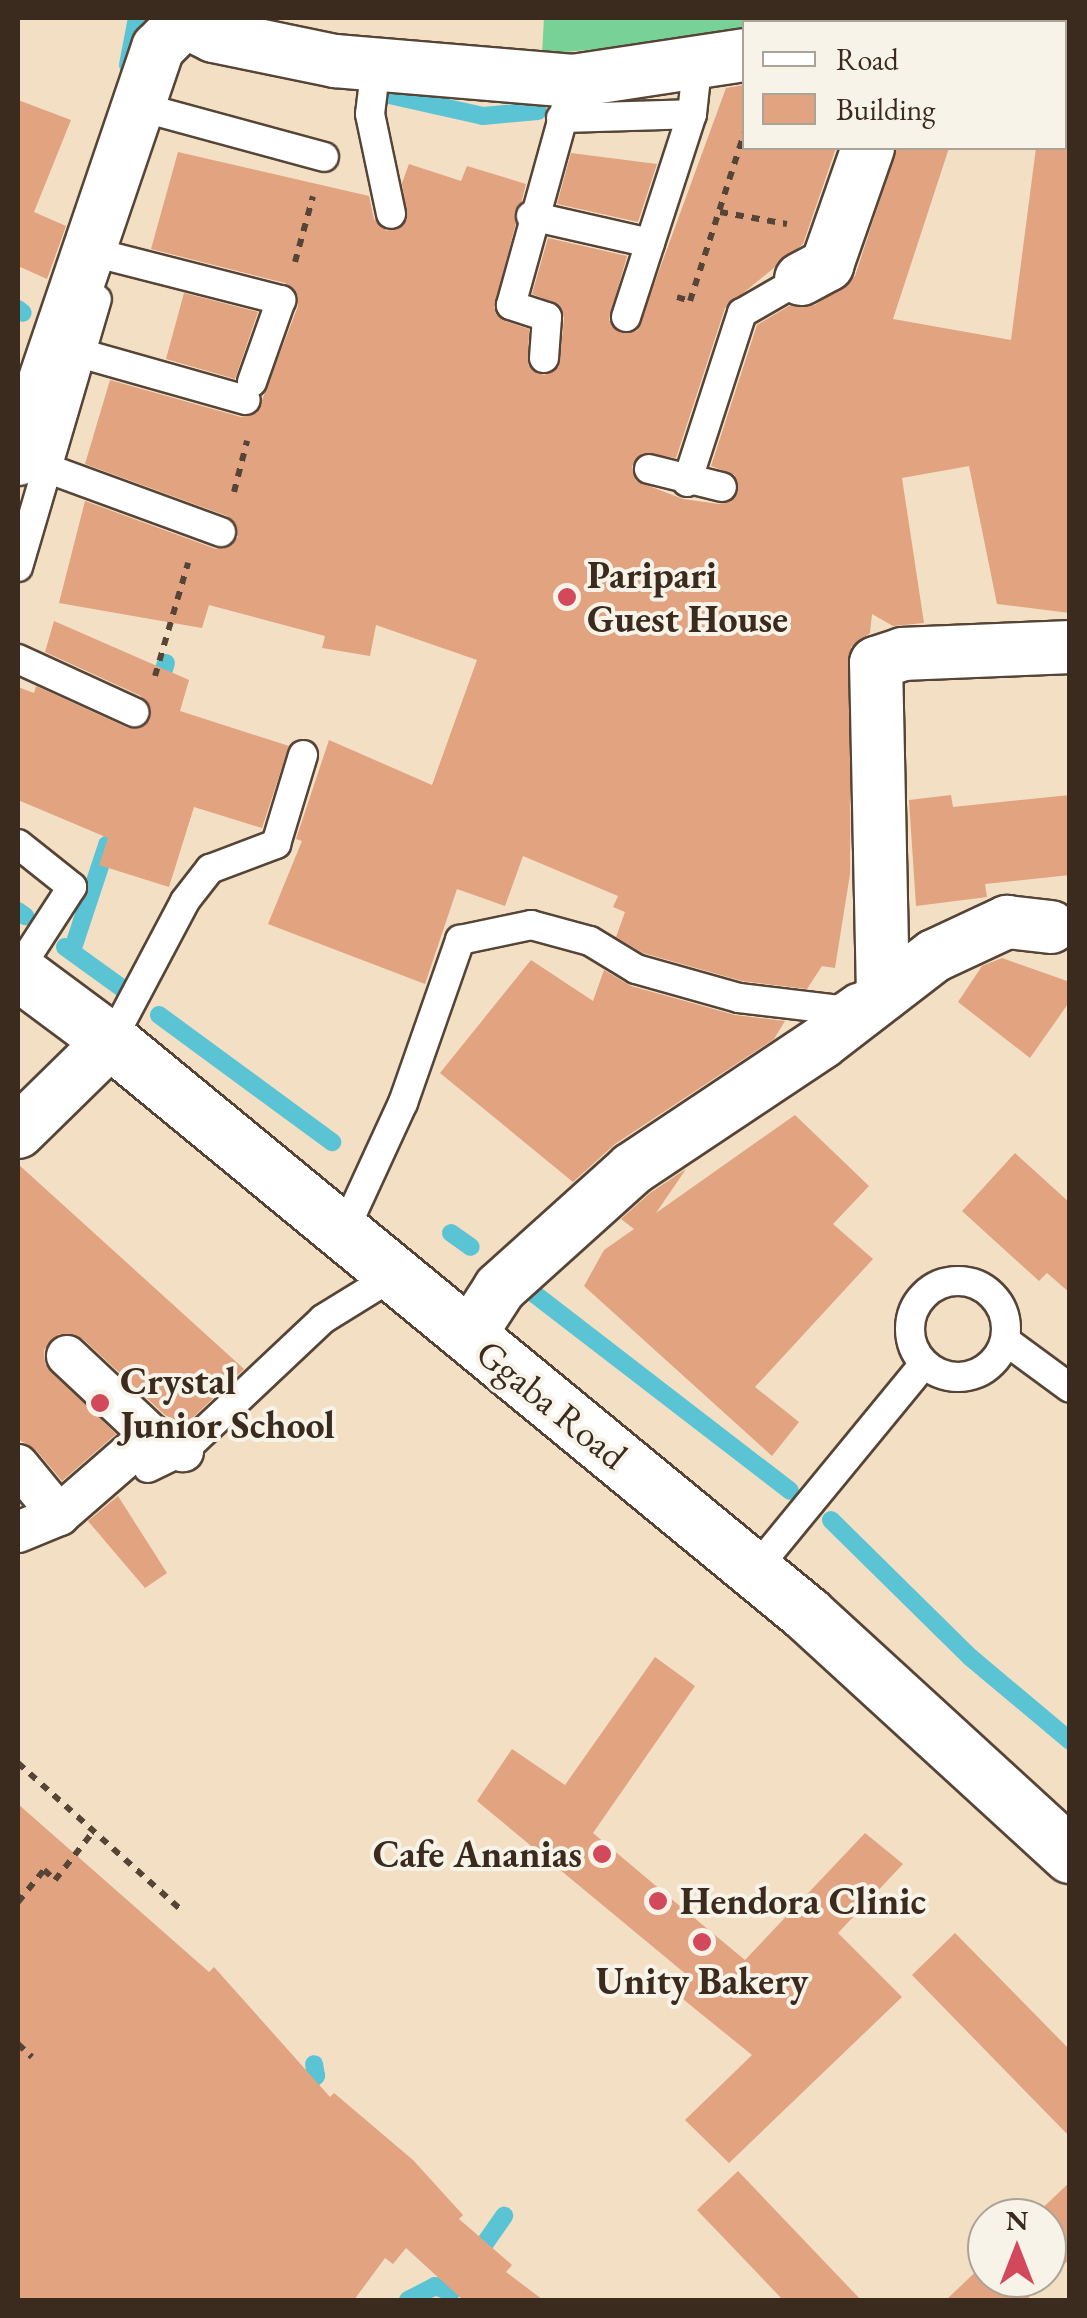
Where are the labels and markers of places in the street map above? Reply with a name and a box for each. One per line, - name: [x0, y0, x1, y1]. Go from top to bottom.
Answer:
- place label: Paripari Guest House: [587, 552, 788, 642]
- marker: Paripari Guest House: [556, 586, 578, 608]
- place label: Crystal Junior School: [120, 1358, 335, 1448]
- marker: Crystal Junior School: [89, 1392, 111, 1414]
- place label: Cafe Ananias: [373, 1831, 582, 1877]
- marker: Cafe Ananias: [591, 1843, 613, 1865]
- place label: Hendora Clinic: [680, 1878, 926, 1924]
- marker: Hendora Clinic: [645, 1888, 671, 1914]
- marker: Unity Bakery: [691, 1931, 713, 1953]
- place label: Unity Bakery: [596, 1958, 808, 2004]

